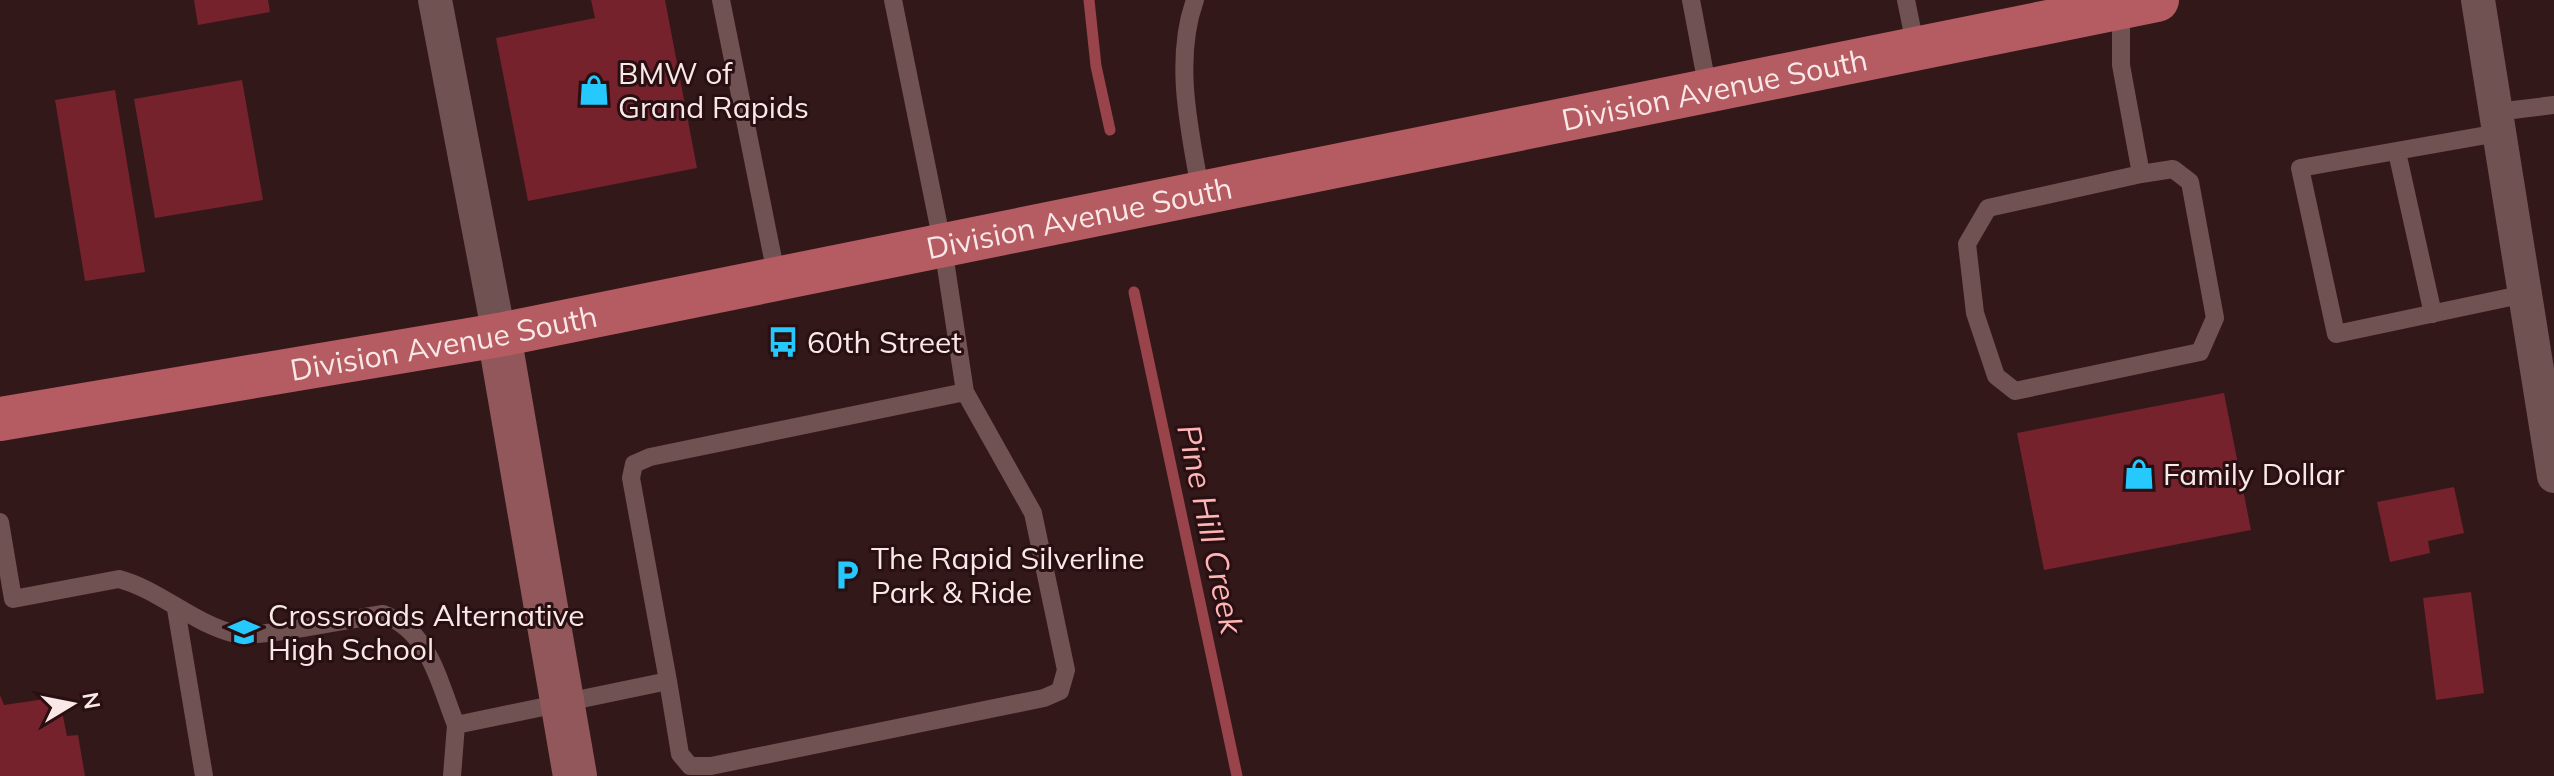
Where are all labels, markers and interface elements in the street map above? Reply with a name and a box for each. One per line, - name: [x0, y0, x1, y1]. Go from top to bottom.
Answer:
- street label: Division Avenue South: [1558, 40, 1871, 139]
- place label: BMW of Grand Rapids: [618, 54, 809, 126]
- shop icon: BMW of Grand Rapids: [577, 73, 611, 107]
- street label: Division Avenue South: [923, 168, 1235, 267]
- street label: Division Avenue South: [287, 297, 600, 389]
- place label: 60th Street: [807, 323, 962, 361]
- bus stop icon: 60th Street: [766, 325, 800, 359]
- water label: Pine Hill Creek: [1169, 421, 1253, 639]
- place label: Family Dollar: [2163, 455, 2344, 493]
- shop icon: Family Dollar: [2122, 457, 2156, 491]
- place label: The Rapid Silverline Park & Ride: [871, 539, 1145, 611]
- parking icon: The Rapid Silverline Park & Ride: [830, 558, 864, 592]
- place label: Crossroads Alternative High School: [268, 596, 585, 668]
- school or university icon: Crossroads Alternative High School: [227, 615, 261, 649]
- north arrow: [32, 664, 112, 744]
- text: N: [76, 690, 107, 711]

